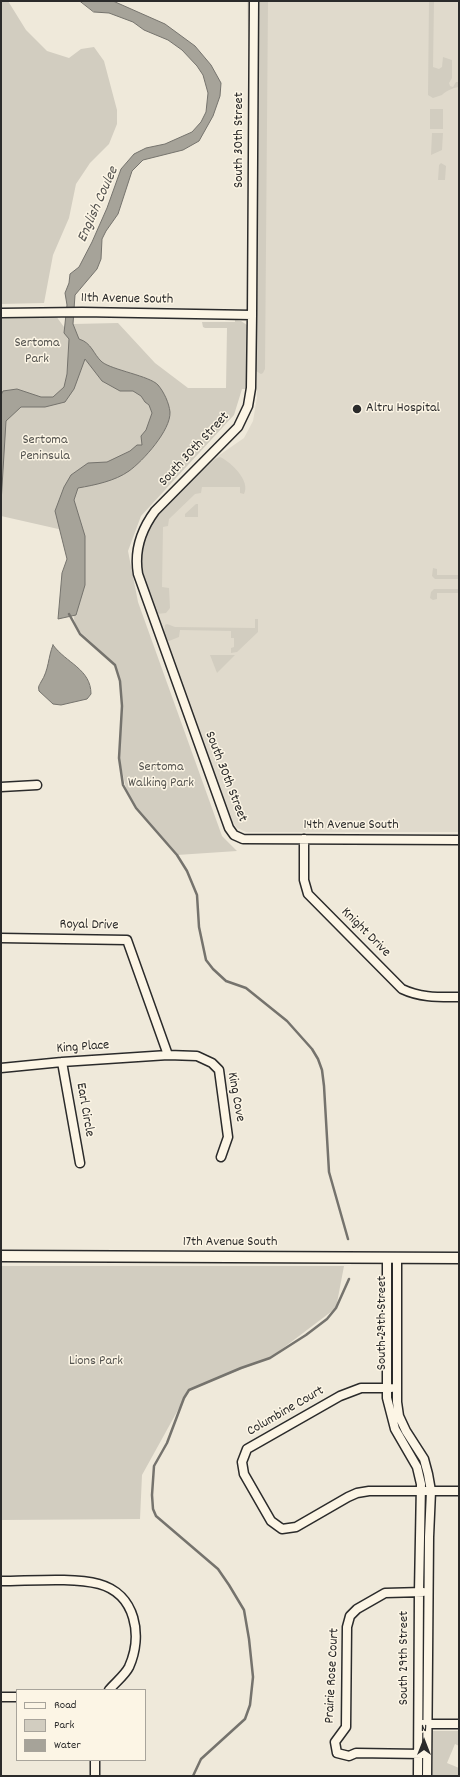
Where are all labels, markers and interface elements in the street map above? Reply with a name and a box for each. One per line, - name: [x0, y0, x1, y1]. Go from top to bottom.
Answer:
- street label: South 30th Street: [232, 92, 248, 188]
- water label: English Coulee: [74, 165, 124, 245]
- street label: 11th Avenue South: [81, 291, 173, 309]
- park label: Sertoma Park: [14, 336, 60, 368]
- place label: Altru Hospital: [366, 401, 440, 417]
- marker: Altru Hospital: [351, 403, 363, 415]
- street label: South 30th Street: [156, 409, 234, 491]
- park label: Sertoma Peninsula: [20, 433, 70, 466]
- street label: South 30th Street: [200, 729, 250, 825]
- park label: Sertoma Walking Park: [128, 760, 194, 792]
- street label: 14th Avenue South: [303, 818, 399, 834]
- street label: Knight Drive: [337, 905, 393, 961]
- street label: Royal Drive: [59, 917, 119, 935]
- street label: King Place: [56, 1038, 110, 1058]
- street label: King Cove: [222, 1071, 248, 1123]
- street label: Earl Circle: [71, 1082, 97, 1138]
- street label: 17th Avenue South: [183, 1235, 277, 1251]
- street label: South 29th Street: [375, 1276, 391, 1370]
- park label: Lions Park: [69, 1354, 123, 1370]
- street label: Columbine Court: [245, 1383, 327, 1441]
- street label: South 29th Street: [397, 1611, 413, 1705]
- street label: Prairie Rose Court: [322, 1628, 344, 1724]
- legend: [16, 1689, 146, 1761]
- text: Road: [54, 1697, 76, 1714]
- text: Park: [54, 1717, 74, 1734]
- north arrow: [404, 1721, 444, 1761]
- text: N: [421, 1721, 427, 1737]
- text: Water: [54, 1737, 81, 1754]

